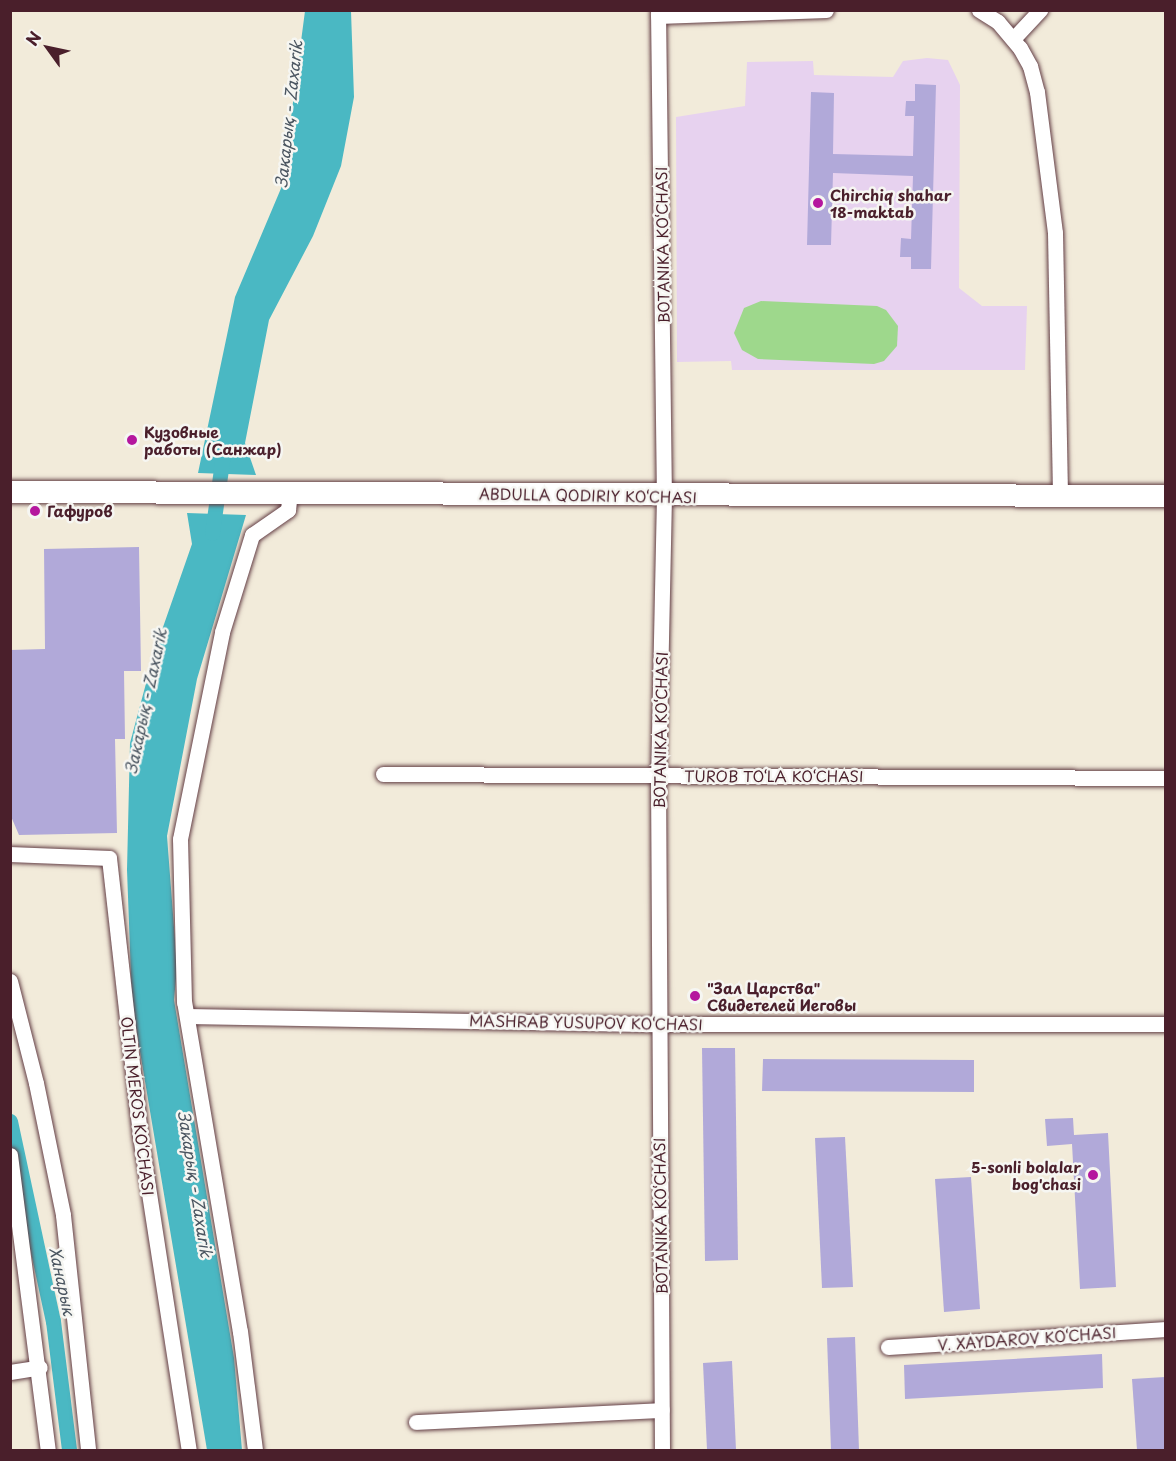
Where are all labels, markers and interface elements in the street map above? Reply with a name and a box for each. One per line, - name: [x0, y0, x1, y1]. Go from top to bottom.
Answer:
- north arrow: [18, 18, 78, 78]
- text: N: [19, 26, 46, 50]
- water label: Закарық - Zaxarik: [271, 40, 305, 188]
- street label: BOTANIKA KO‘CHASI: [652, 166, 672, 324]
- place label: Chirchiq shahar 18-maktab: [830, 185, 952, 220]
- marker: Chirchiq shahar 18-maktab: [811, 196, 825, 210]
- place label: Кузовные работы (Санжар): [144, 422, 282, 457]
- marker: Кузовные работы (Санжар): [125, 433, 139, 447]
- street label: ABDULLA QODIRIY KO‘CHASI: [478, 484, 698, 506]
- place label: Гафуров: [47, 502, 113, 520]
- marker: Гафуров: [28, 504, 42, 518]
- water label: Закарық - Zaxarik: [120, 627, 170, 775]
- street label: BOTANIKA KO‘CHASI: [650, 651, 670, 809]
- street label: TUROB TO‘LA KO‘CHASI: [684, 767, 864, 785]
- place label: "Зал Царства" Свидетелей Иеговы: [707, 978, 857, 1013]
- marker: "Зал Царства" Свидетелей Иеговы: [688, 989, 702, 1003]
- street label: MASHRAB YUSUPOV KO‘CHASI: [468, 1011, 704, 1033]
- street label: OLTIN MEROS KO‘CHASI: [118, 1014, 158, 1198]
- water label: Закарық - Zaxarik: [175, 1110, 217, 1258]
- street label: BOTANIKA KO‘CHASI: [650, 1137, 670, 1295]
- place label: 5-sonli bolalar bog'chasi: [970, 1157, 1081, 1192]
- marker: 5-sonli bolalar bog'chasi: [1086, 1168, 1100, 1182]
- water label: Ханарык: [46, 1245, 80, 1317]
- street label: V. XAYDAROV KO‘CHASI: [936, 1323, 1118, 1353]

